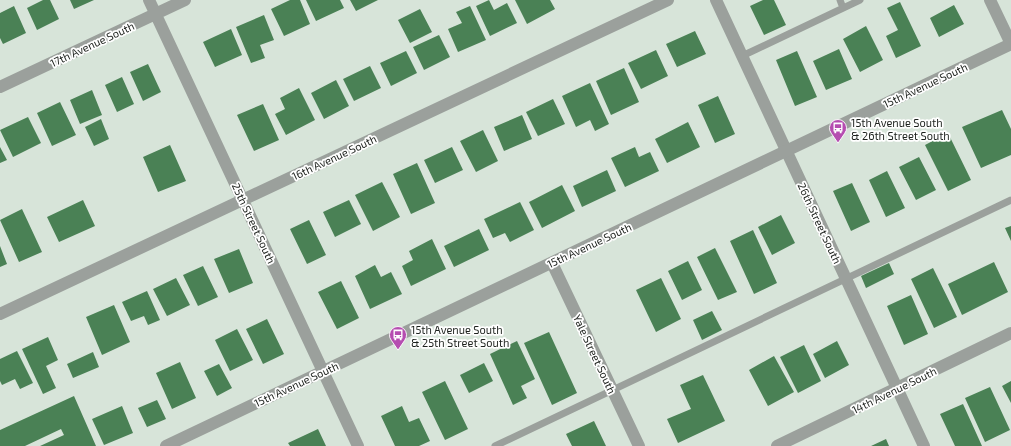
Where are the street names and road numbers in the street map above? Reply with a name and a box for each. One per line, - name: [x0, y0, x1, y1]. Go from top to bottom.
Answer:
- street label: 17th Avenue South: [48, 19, 136, 69]
- street label: 15th Avenue South: [881, 60, 969, 110]
- street label: 16th Avenue South: [290, 132, 378, 182]
- street label: 26th Street South: [796, 180, 844, 266]
- street label: 25th Street South: [230, 181, 278, 265]
- street label: 15th Avenue South: [545, 220, 633, 270]
- street label: Yale Street South: [571, 312, 619, 396]
- street label: 15th Avenue South: [252, 359, 340, 409]
- street label: 14th Avenue South: [850, 364, 938, 416]

